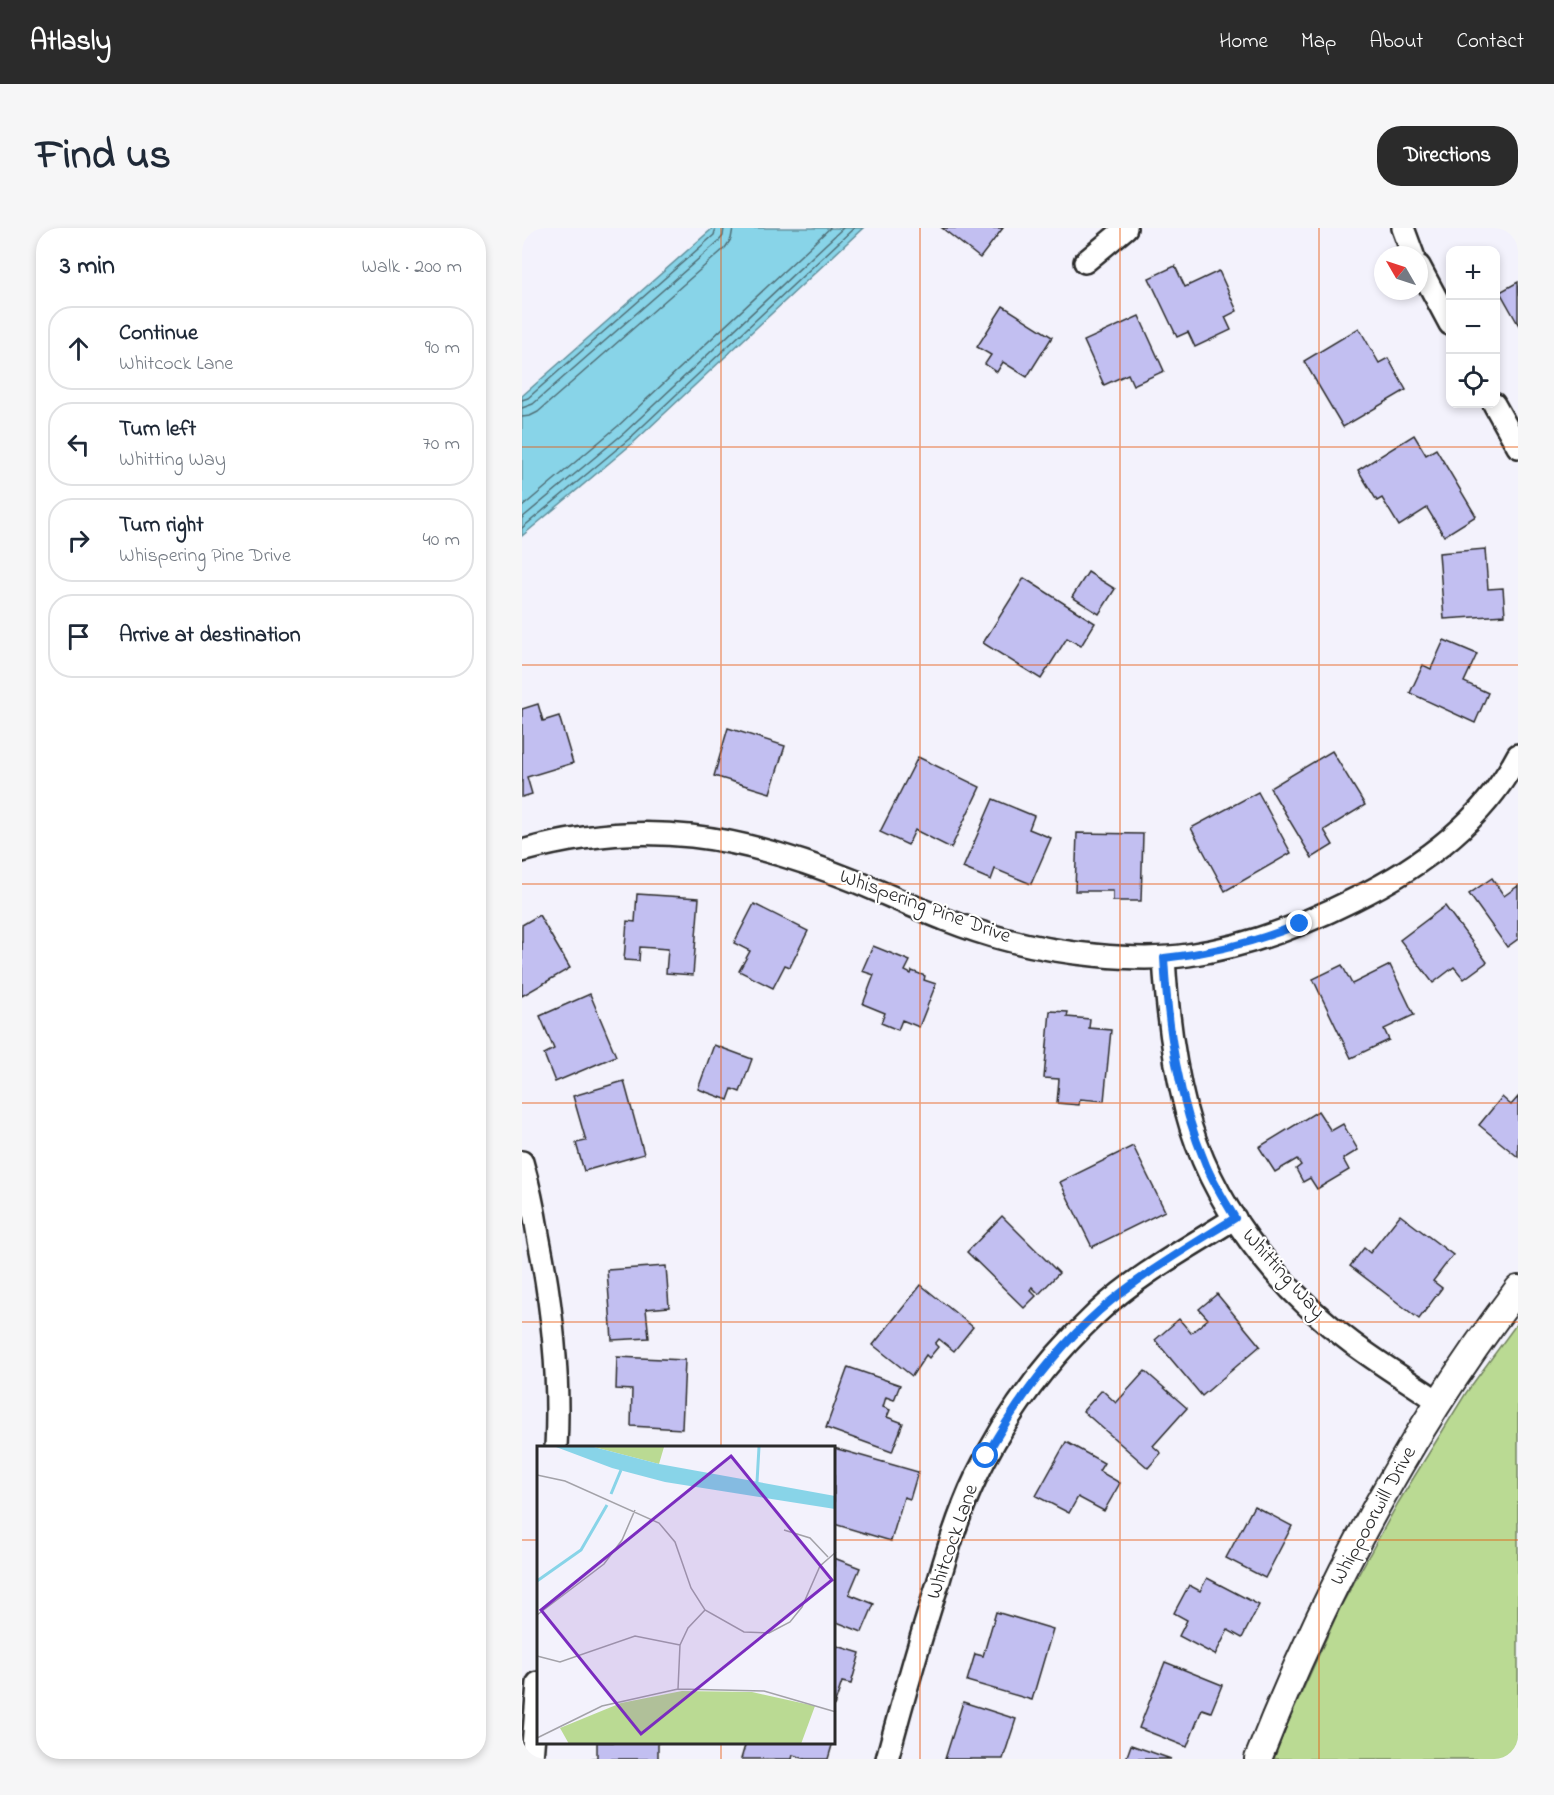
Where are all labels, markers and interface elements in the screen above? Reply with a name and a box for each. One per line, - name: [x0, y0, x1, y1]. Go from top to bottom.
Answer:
- text: Atlasly: [30, 22, 111, 63]
- text: Home: [1219, 27, 1268, 57]
- text: Map: [1301, 27, 1336, 57]
- text: About: [1369, 27, 1423, 57]
- text: Contact: [1456, 27, 1524, 57]
- text: Find us: [36, 126, 171, 187]
- button: Directions: [1377, 126, 1518, 186]
- north arrow: [1374, 246, 1428, 300]
- map controls: [1446, 246, 1500, 408]
- button: +: [1446, 246, 1500, 300]
- text: 3 min: [60, 248, 115, 286]
- text: Walk · 200 m: [362, 253, 462, 282]
- button: −: [1446, 300, 1500, 354]
- text: Continue: [119, 318, 198, 350]
- icon: ahead: [62, 332, 95, 365]
- text: 90 m: [425, 334, 460, 363]
- text: Whitcock Lane: [119, 350, 233, 379]
- button: locate: [1446, 354, 1500, 408]
- text: Turn left: [119, 414, 196, 446]
- icon: left: [62, 428, 95, 461]
- text: 70 m: [423, 430, 460, 459]
- text: Whitting Way: [119, 446, 226, 475]
- text: Turn right: [119, 510, 204, 542]
- icon: right: [62, 524, 95, 557]
- text: 40 m: [423, 526, 460, 555]
- text: Whispering Pine Drive: [119, 542, 291, 571]
- icon: arrive: [62, 620, 95, 653]
- text: Arrive at destination: [119, 620, 301, 652]
- street label: Whispering Pine Drive: [834, 862, 1015, 954]
- route end: [1286, 910, 1312, 936]
- street label: Whitting Way: [1233, 1222, 1332, 1327]
- street label: Whippoorwill Drive: [1323, 1440, 1425, 1591]
- route start: [972, 1442, 998, 1468]
- inset map: [537, 1446, 836, 1744]
- street label: Whitcock Lane: [919, 1480, 987, 1604]

